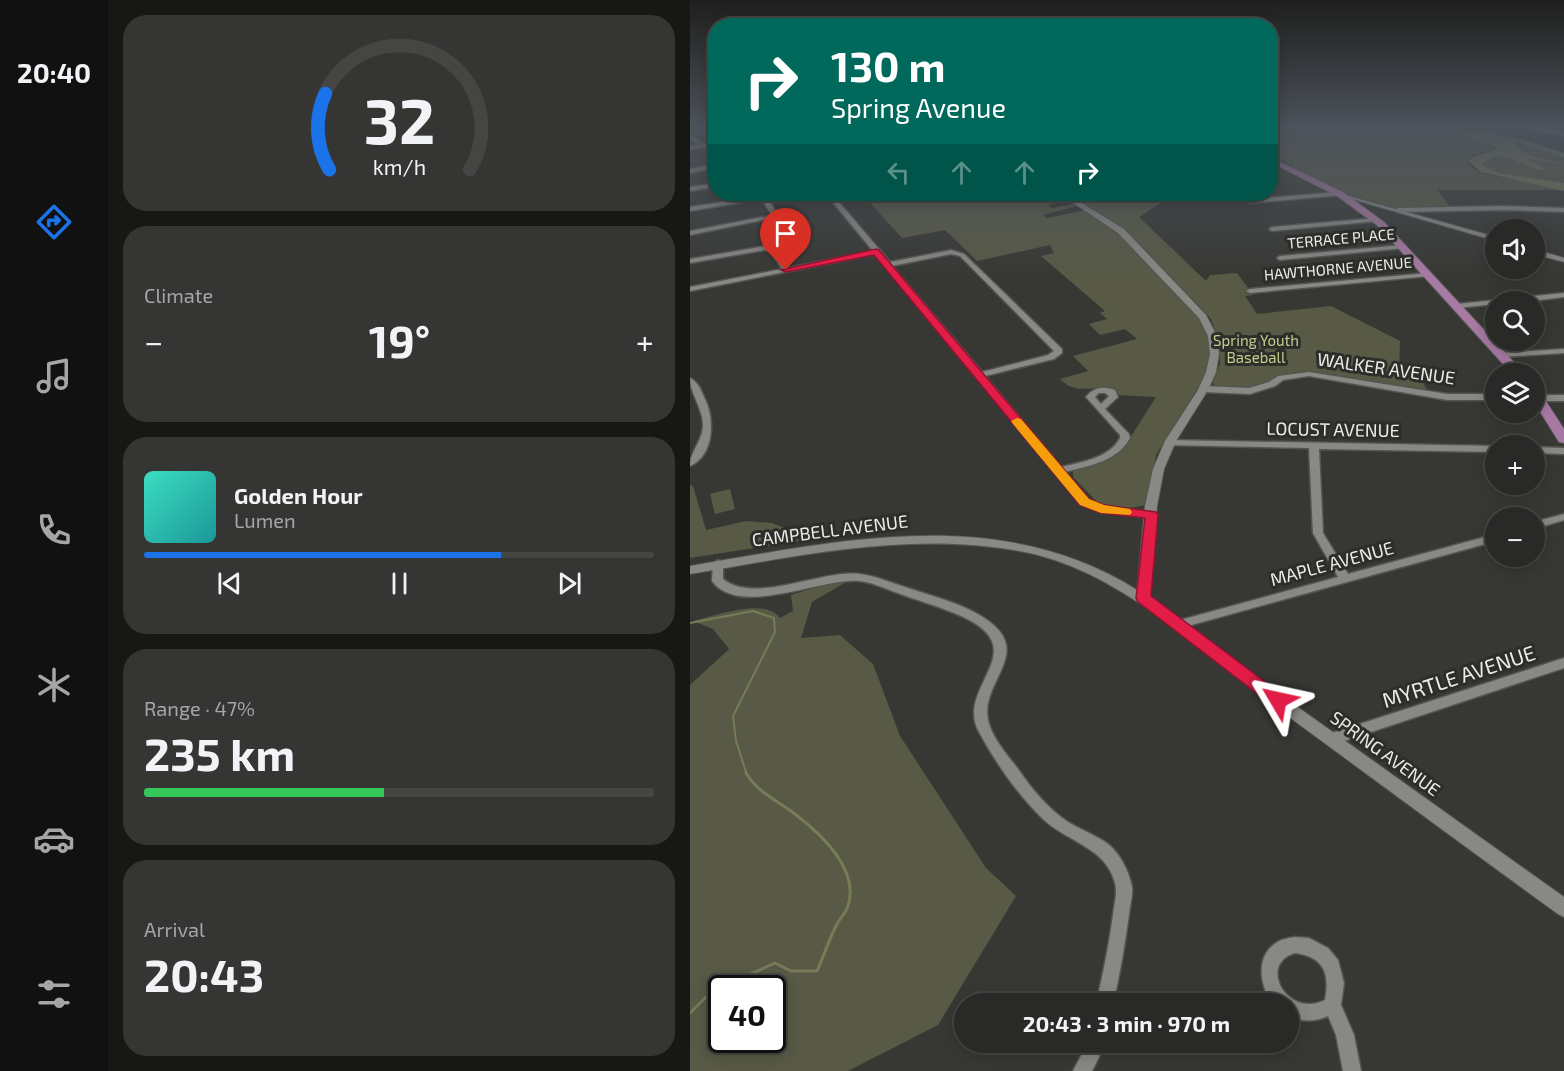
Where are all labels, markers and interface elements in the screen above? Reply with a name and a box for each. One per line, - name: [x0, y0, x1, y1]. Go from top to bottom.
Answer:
- text: 130 m: [831, 40, 946, 90]
- icon: right: [732, 42, 810, 120]
- text: 20:40: [17, 56, 91, 88]
- text: 32: [363, 82, 435, 157]
- text: Spring Avenue: [831, 91, 1006, 123]
- text: km/h: [372, 154, 426, 179]
- icon: left: [882, 156, 915, 189]
- icon: ahead: [945, 156, 978, 189]
- icon: ahead: [1008, 156, 1041, 189]
- icon: right: [1071, 156, 1104, 189]
- icon: directions: [33, 201, 75, 243]
- pin: [760, 208, 811, 270]
- icon: arrive: [769, 217, 802, 250]
- map controls: [1485, 219, 1545, 567]
- button: sound: [1485, 219, 1545, 279]
- street label: TERRACE PLACE: [1286, 224, 1395, 252]
- street label: HAWTHORNE AVENUE: [1263, 253, 1413, 283]
- text: Climate: [144, 283, 213, 307]
- button: search: [1485, 291, 1545, 351]
- text: 19°: [369, 313, 430, 367]
- text: −: [144, 321, 163, 361]
- text: +: [636, 321, 654, 361]
- park label: Spring Youth Baseball: [1213, 331, 1299, 366]
- street label: WALKER AVENUE: [1316, 347, 1456, 389]
- icon: music: [33, 355, 75, 397]
- button: layers: [1485, 363, 1545, 423]
- street label: LOCUST AVENUE: [1266, 417, 1400, 441]
- button: +: [1485, 435, 1545, 495]
- text: Golden Hour: [234, 482, 363, 508]
- button: −: [1485, 507, 1545, 567]
- text: Lumen: [234, 508, 296, 532]
- icon: phone: [33, 509, 75, 551]
- street label: CAMPBELL AVENUE: [751, 510, 909, 551]
- street label: MAPLE AVENUE: [1268, 536, 1396, 590]
- icon: previous: [213, 567, 246, 600]
- icon: pause: [383, 567, 416, 600]
- icon: next: [553, 567, 586, 600]
- street label: MYRTLE AVENUE: [1379, 639, 1538, 712]
- icon: climate: [33, 664, 75, 706]
- position arrow: [1246, 668, 1310, 732]
- text: Range · 47%: [144, 696, 255, 720]
- street label: SPRING AVENUE: [1326, 706, 1445, 800]
- text: 235 km: [144, 726, 295, 780]
- icon: car: [33, 818, 75, 860]
- text: Arrival: [144, 917, 205, 941]
- text: 20:43: [144, 947, 264, 1001]
- icon: filters: [33, 973, 75, 1015]
- speed limit sign: 40: [708, 975, 786, 1053]
- text: 20:43 · 3 min · 970 m: [1023, 1010, 1230, 1036]

